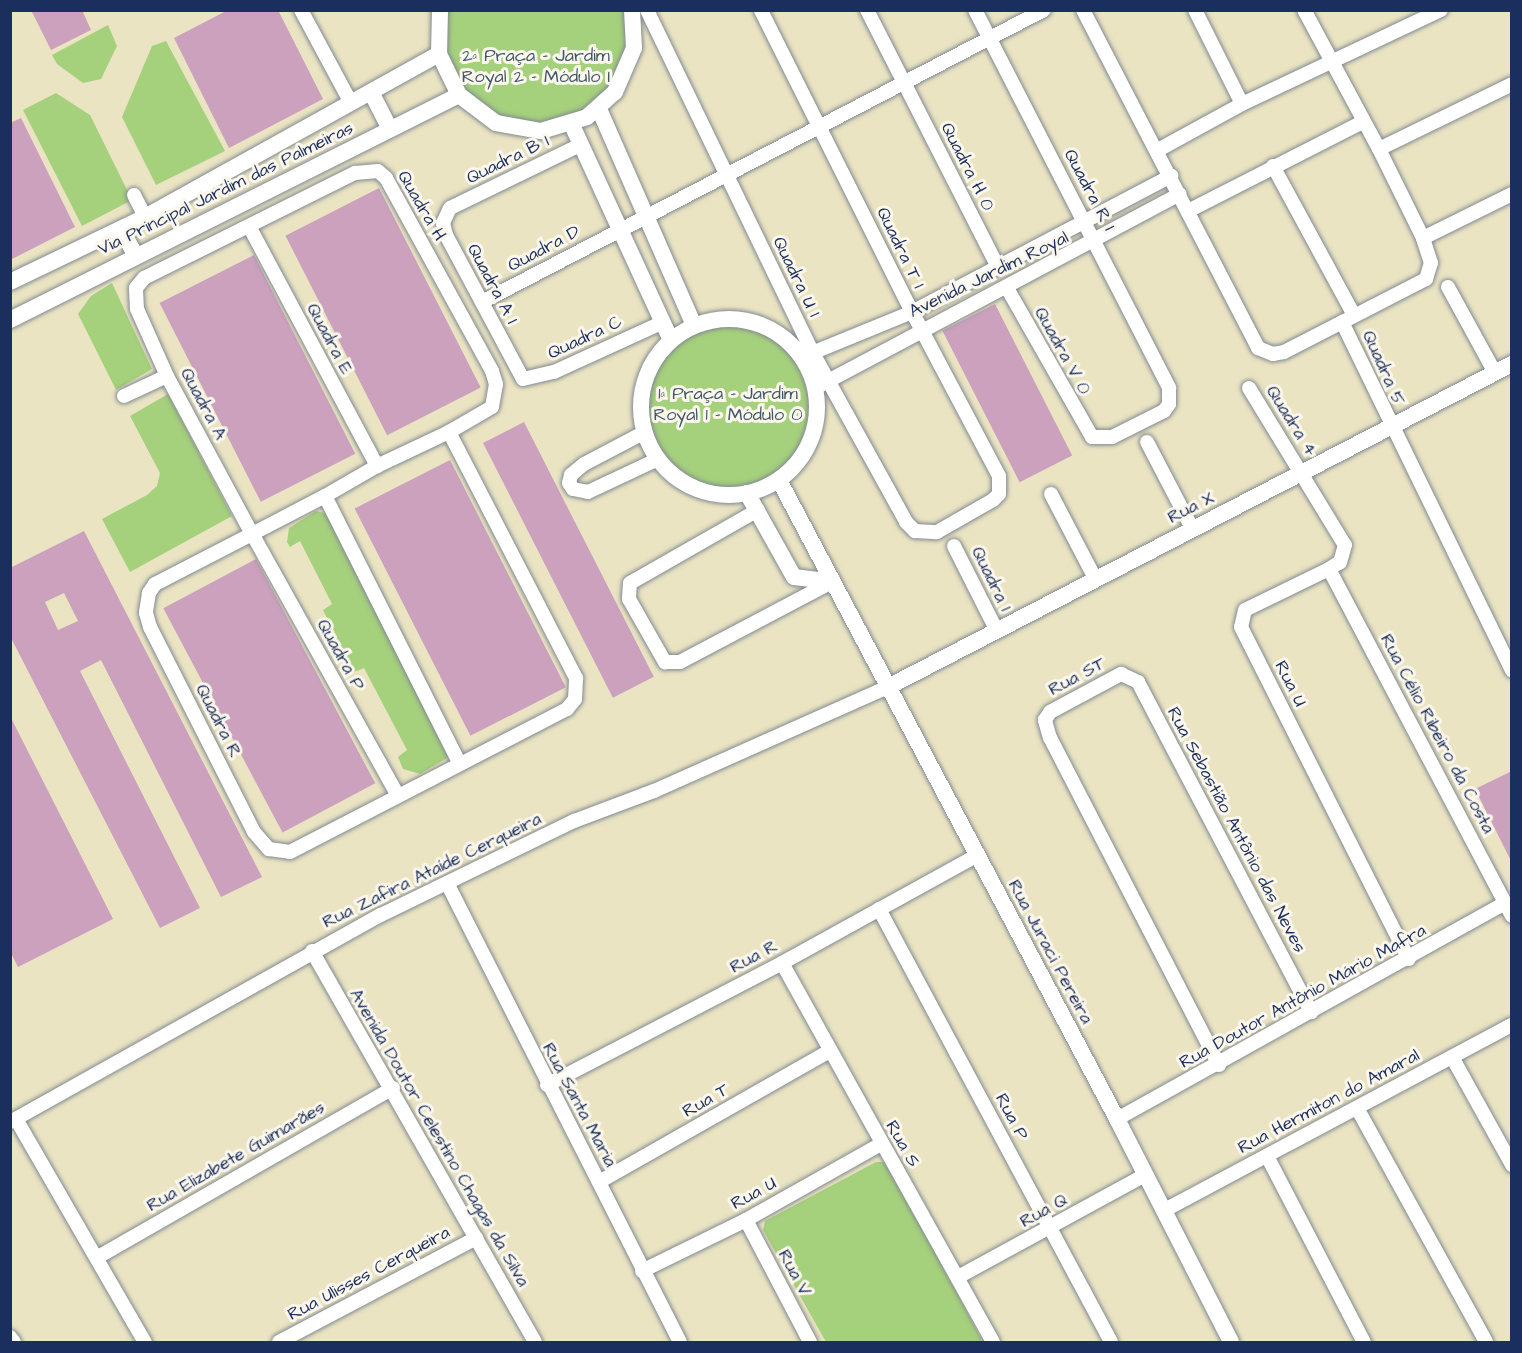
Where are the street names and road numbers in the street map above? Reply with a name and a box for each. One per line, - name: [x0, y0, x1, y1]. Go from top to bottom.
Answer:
- street label: Via Principal Jardim das Palmeiras: [95, 118, 357, 260]
- street label: Quadra H 0: [936, 119, 998, 215]
- street label: Quadra B 1: [463, 131, 553, 189]
- street label: Quadra R 1: [1059, 146, 1119, 234]
- street label: Quadra H: [392, 167, 450, 245]
- street label: Quadra T 1: [871, 204, 929, 292]
- street label: Quadra D: [504, 221, 584, 277]
- street label: Avenida Jardim Royal: [906, 227, 1072, 323]
- street label: Quadra U 1: [767, 233, 825, 321]
- street label: Quadra A 1: [462, 240, 522, 328]
- street label: Quadra E: [301, 300, 357, 378]
- street label: Quadra V 0: [1029, 304, 1095, 398]
- street label: Quadra C: [544, 311, 626, 365]
- street label: Quadra 5: [1357, 327, 1409, 409]
- street label: Quadra A: [175, 364, 231, 444]
- street label: Quadra 4: [1261, 382, 1321, 460]
- street label: Rua X: [1164, 487, 1218, 529]
- street label: Quadra 1: [966, 543, 1016, 615]
- street label: Quadra P: [312, 616, 368, 694]
- street label: Rua Célio Ribeiro da Costa: [1375, 630, 1499, 838]
- street label: Rua ST: [1045, 653, 1109, 701]
- street label: Rua U: [1269, 658, 1311, 710]
- street label: Quadra R: [190, 681, 246, 761]
- street label: Rua Sebastião Antônio das Neves: [1162, 703, 1310, 957]
- street label: Rua Zafira Ataíde Cerqueira: [319, 809, 545, 933]
- street label: Rua Juraci Pereira: [1003, 876, 1097, 1028]
- street label: Rua Doutor Antônio Mário Mafra: [1176, 920, 1430, 1074]
- street label: Rua R: [726, 935, 782, 979]
- street label: Avenida Doutor Celestino Chagas da Silva: [345, 985, 533, 1291]
- street label: Rua Santa Maria: [537, 1039, 621, 1171]
- street label: Rua Hermiton do Amaral: [1235, 1045, 1423, 1159]
- street label: Rua T: [679, 1079, 733, 1123]
- street label: Rua P: [990, 1090, 1032, 1144]
- street label: Rua Elizabete Guimarães: [143, 1097, 329, 1217]
- street label: Rua S: [880, 1117, 924, 1171]
- street label: Rua U: [728, 1173, 780, 1215]
- street label: Rua Q: [1016, 1189, 1072, 1233]
- street label: Rua Ulisses Cerqueira: [284, 1222, 454, 1326]
- street label: Rua V: [773, 1246, 815, 1300]

